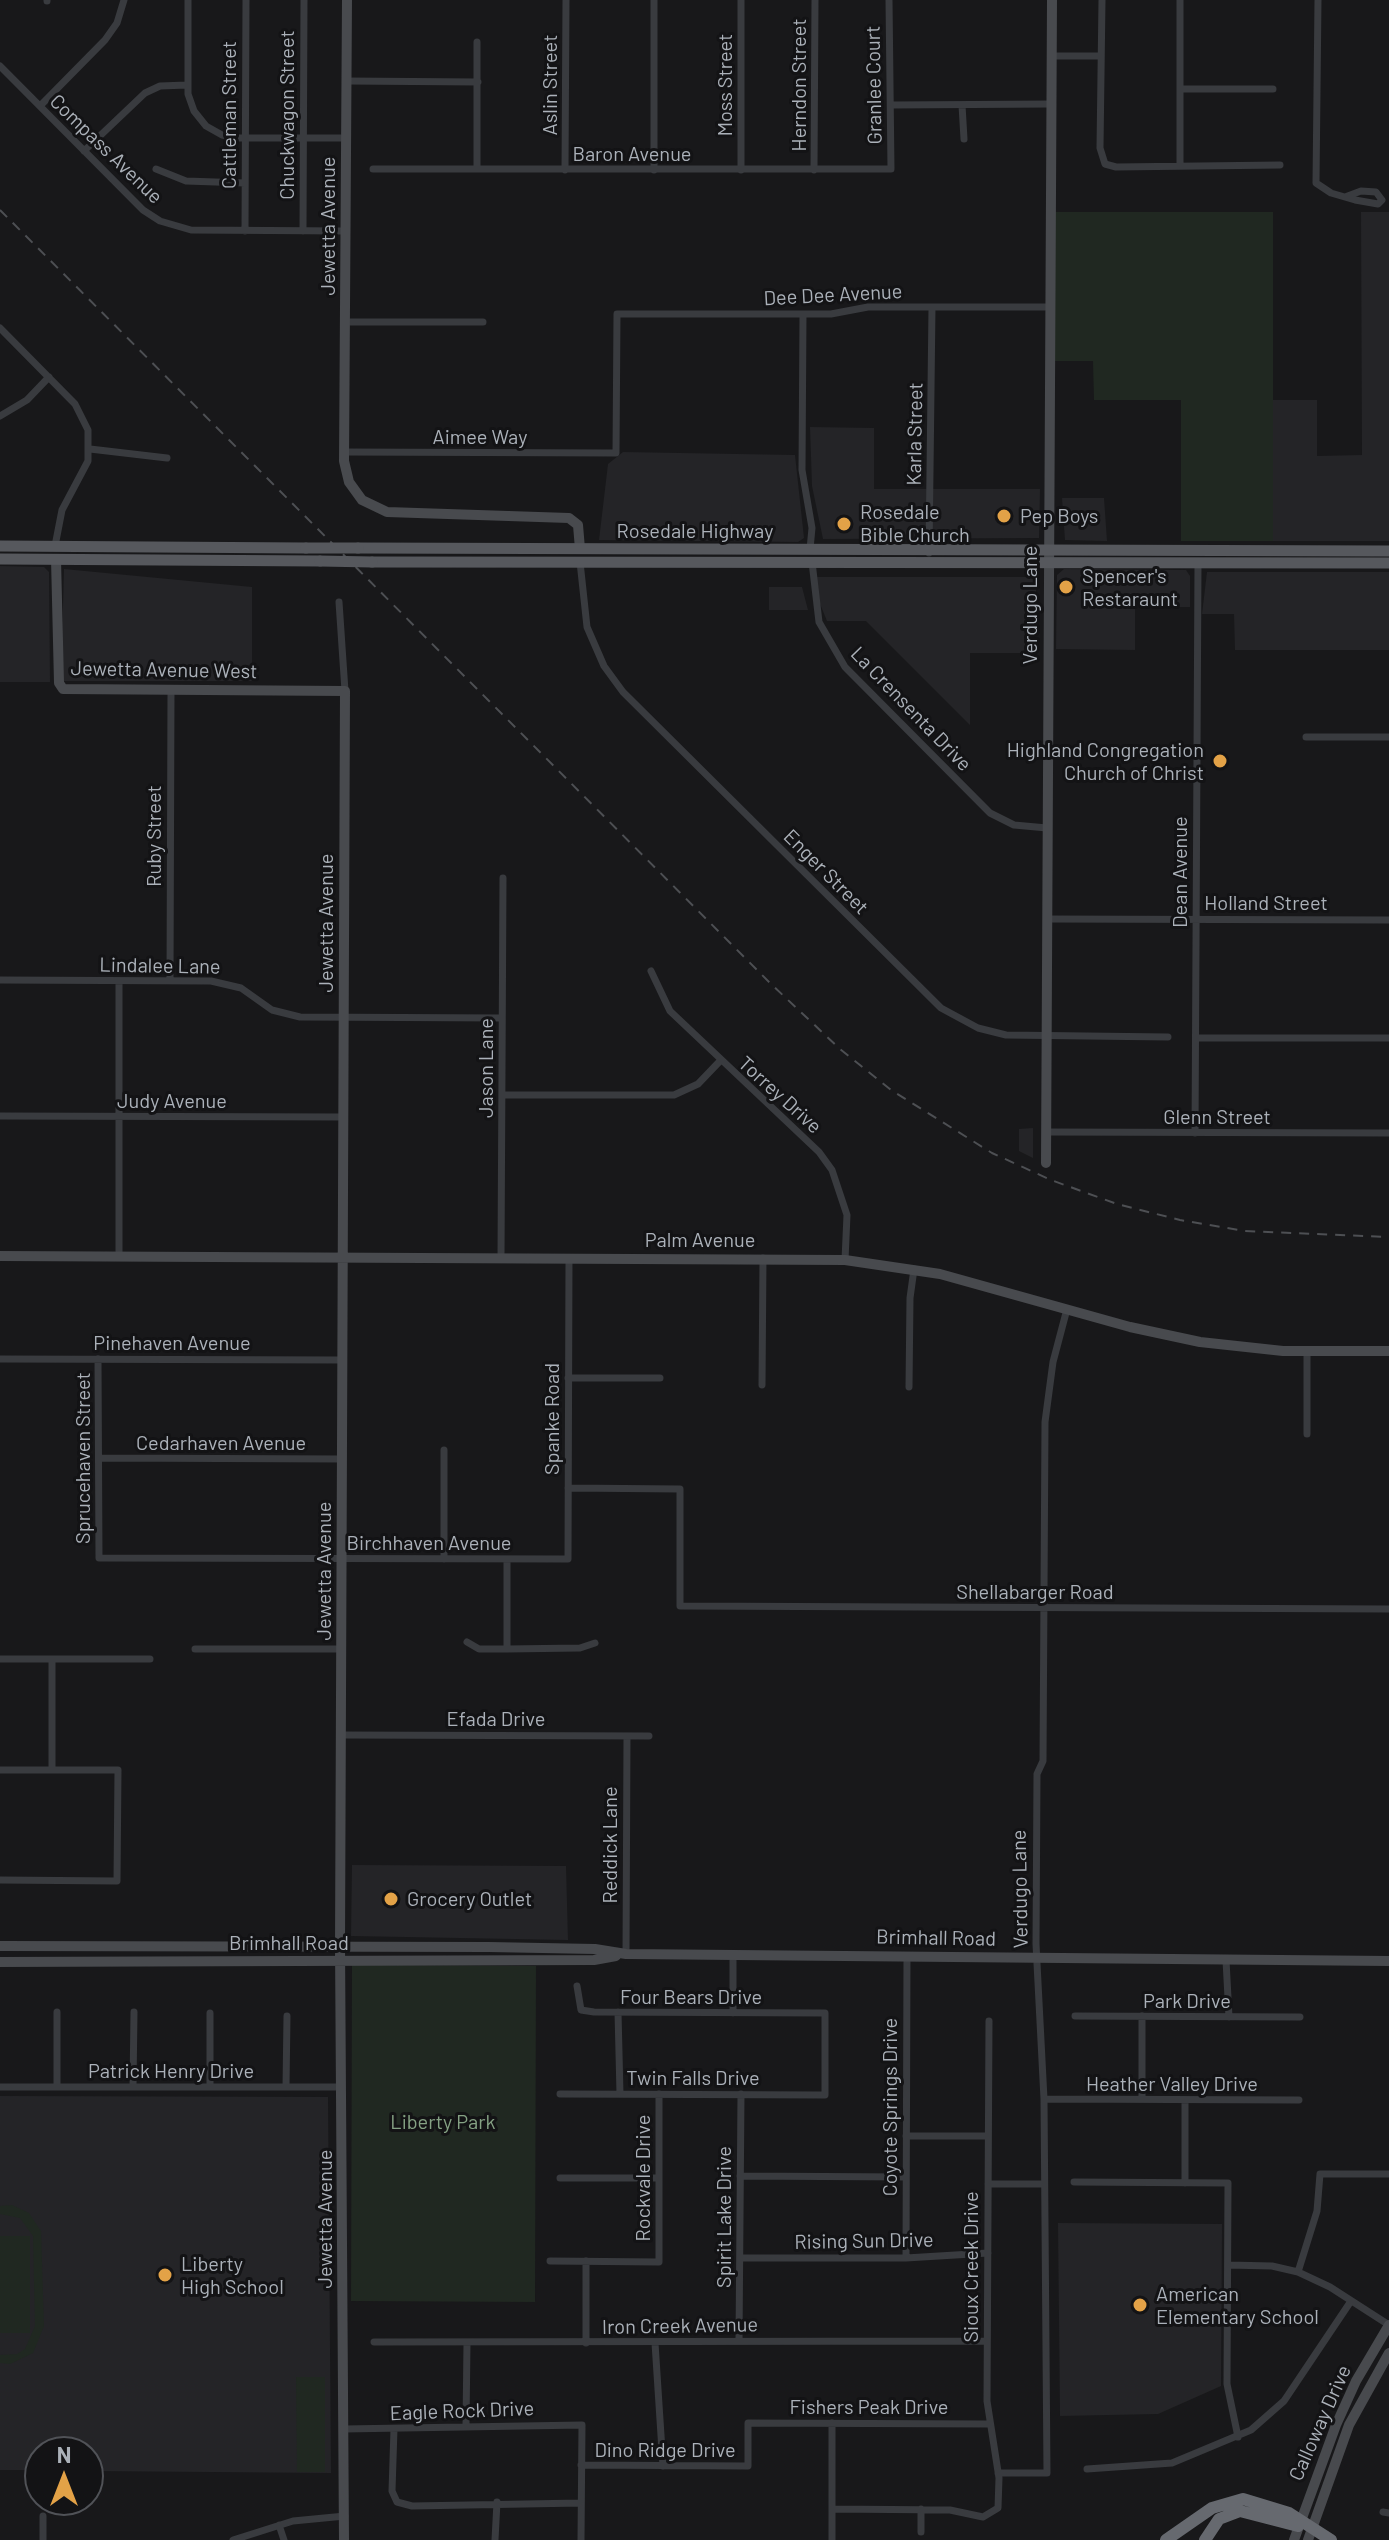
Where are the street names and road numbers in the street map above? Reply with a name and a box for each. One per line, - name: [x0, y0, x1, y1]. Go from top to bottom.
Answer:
- street label: Herndon Street: [787, 19, 811, 151]
- street label: Granlee Court: [861, 25, 887, 145]
- street label: Chuckwagon Street: [275, 30, 299, 200]
- street label: Moss Street: [713, 34, 737, 136]
- street label: Aslin Street: [538, 35, 562, 135]
- street label: Cattleman Street: [217, 41, 241, 189]
- street label: Compass Avenue: [45, 89, 167, 209]
- street label: Baron Avenue: [572, 142, 692, 166]
- street label: Jewetta Avenue: [316, 157, 340, 295]
- street label: Dee Dee Avenue: [763, 279, 903, 311]
- street label: Karla Street: [902, 382, 928, 486]
- street label: Aimee Way: [433, 425, 527, 449]
- street label: Rosedale Highway: [617, 519, 773, 543]
- street label: Verdugo Lane: [1018, 546, 1042, 664]
- street label: La Crensenta Drive: [846, 642, 976, 776]
- street label: Jewetta Avenue West: [70, 656, 258, 684]
- street label: Ruby Street: [142, 785, 166, 887]
- street label: Dean Avenue: [1168, 816, 1192, 928]
- street label: Enger Street: [779, 825, 873, 919]
- street label: Jewetta Avenue: [314, 854, 338, 992]
- street label: Holland Street: [1204, 891, 1328, 915]
- street label: Lindalee Lane: [99, 953, 221, 979]
- street label: Jason Lane: [474, 1018, 498, 1118]
- street label: Torrey Drive: [734, 1051, 826, 1139]
- street label: Judy Avenue: [117, 1089, 227, 1113]
- street label: Glenn Street: [1163, 1105, 1271, 1129]
- street label: Palm Avenue: [645, 1228, 755, 1252]
- street label: Pinehaven Avenue: [93, 1331, 251, 1355]
- street label: Spanke Road: [540, 1363, 564, 1475]
- street label: Sprucehaven Street: [71, 1372, 95, 1544]
- street label: Cedarhaven Avenue: [136, 1431, 306, 1455]
- street label: Jewetta Avenue: [312, 1502, 336, 1640]
- street label: Birchhaven Avenue: [346, 1531, 512, 1555]
- street label: Shellabarger Road: [956, 1580, 1114, 1604]
- street label: Efada Drive: [447, 1707, 545, 1731]
- street label: Reddick Lane: [598, 1786, 622, 1904]
- street label: Verdugo Lane: [1007, 1829, 1033, 1949]
- street label: Brimhall Road: [876, 1925, 996, 1951]
- street label: Brimhall Road: [229, 1931, 349, 1955]
- street label: Four Bears Drive: [620, 1985, 762, 2009]
- street label: Park Drive: [1143, 1989, 1231, 2013]
- street label: Coyote Springs Drive: [878, 2018, 902, 2196]
- street label: Patrick Henry Drive: [88, 2059, 254, 2083]
- street label: Twin Falls Drive: [626, 2066, 760, 2090]
- street label: Heather Valley Drive: [1086, 2072, 1258, 2096]
- street label: Rockvale Drive: [631, 2115, 655, 2241]
- street label: Spirit Lake Drive: [712, 2146, 736, 2288]
- street label: Jewetta Avenue: [313, 2150, 337, 2288]
- street label: Sioux Creek Drive: [959, 2191, 983, 2343]
- street label: Rising Sun Drive: [794, 2228, 934, 2254]
- street label: Iron Creek Avenue: [602, 2313, 758, 2339]
- street label: Calloway Drive: [1284, 2361, 1356, 2485]
- street label: Fishers Peak Drive: [789, 2395, 949, 2419]
- street label: Eagle Rock Drive: [389, 2396, 535, 2426]
- street label: Dino Ridge Drive: [594, 2438, 736, 2462]

